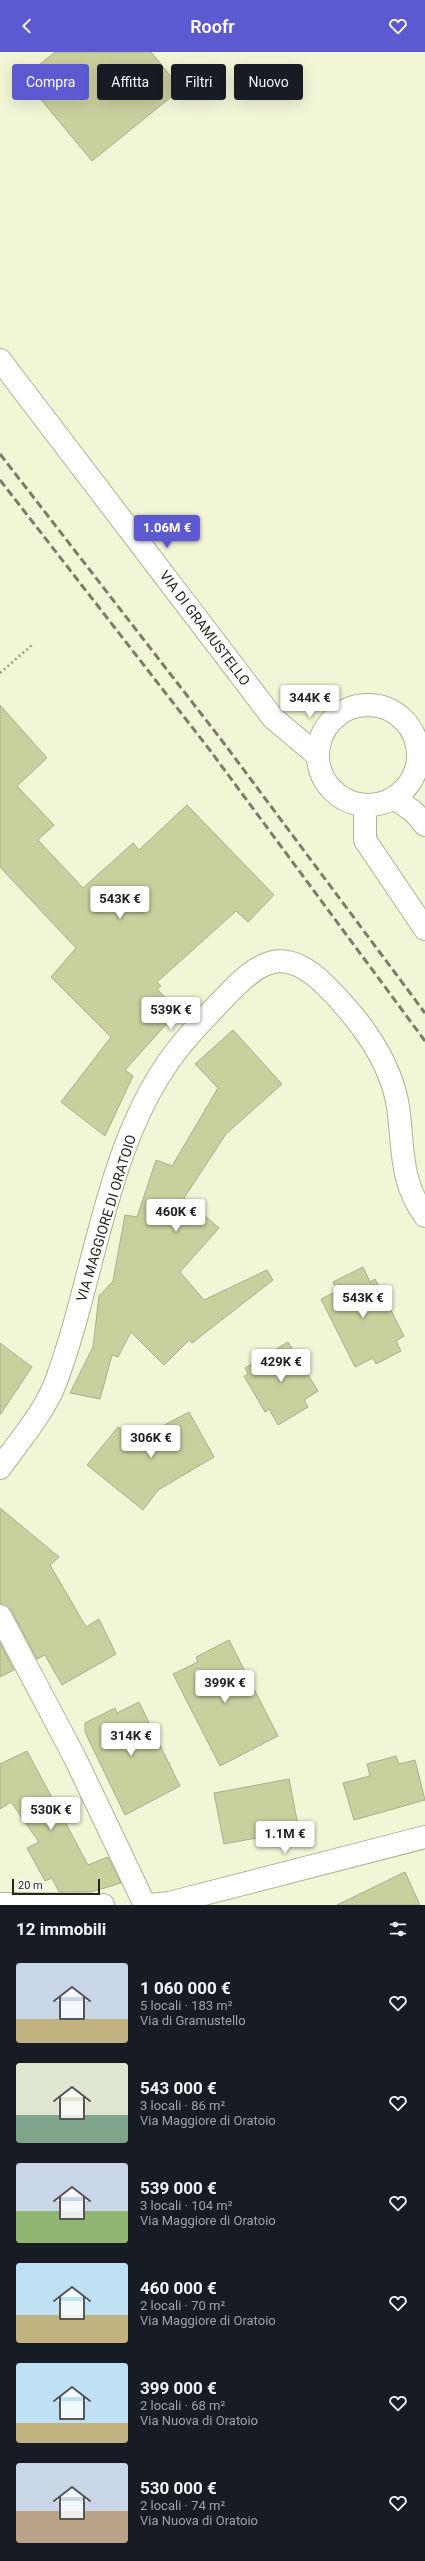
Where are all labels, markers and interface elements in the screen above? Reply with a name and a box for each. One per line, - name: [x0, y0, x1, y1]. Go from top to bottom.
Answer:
- icon: back: [16, 15, 38, 37]
- icon: heart: [387, 15, 409, 37]
- text: Roofr: [190, 16, 235, 37]
- chip: Compra: [12, 64, 89, 100]
- chip: Affitta: [97, 64, 163, 100]
- chip: Filtri: [171, 64, 226, 100]
- chip: Nuovo: [234, 64, 303, 100]
- pin: 1.06M €: [130, 515, 204, 549]
- text: 1.06M €: [143, 520, 191, 535]
- street label: VIA DI GRAMUSTELLO: [157, 568, 253, 688]
- pin: 344K €: [277, 685, 343, 719]
- text: 344K €: [289, 690, 331, 705]
- pin: 543K €: [87, 886, 153, 920]
- text: 543K €: [99, 891, 141, 906]
- pin: 539K €: [138, 997, 204, 1031]
- text: 539K €: [150, 1002, 192, 1017]
- street label: VIA MAGGIORE DI ORATOIO: [73, 1133, 139, 1303]
- pin: 460K €: [143, 1199, 209, 1233]
- text: 460K €: [155, 1204, 197, 1219]
- pin: 543K €: [330, 1285, 396, 1319]
- text: 543K €: [342, 1290, 384, 1305]
- pin: 429K €: [248, 1349, 314, 1383]
- text: 429K €: [260, 1354, 302, 1369]
- pin: 306K €: [118, 1425, 184, 1459]
- text: 306K €: [130, 1430, 172, 1445]
- pin: 399K €: [192, 1670, 258, 1704]
- text: 399K €: [204, 1675, 246, 1690]
- pin: 314K €: [98, 1723, 164, 1757]
- text: 314K €: [110, 1728, 152, 1743]
- pin: 530K €: [18, 1797, 84, 1831]
- text: 530K €: [30, 1802, 72, 1817]
- pin: 1.1M €: [252, 1821, 318, 1855]
- text: 1.1M €: [265, 1826, 305, 1841]
- scale bar: [12, 1877, 100, 1896]
- text: 20 m: [18, 1879, 43, 1892]
- icon: filters: [387, 1918, 409, 1940]
- text: 12 immobili: [16, 1919, 106, 1939]
- text: 1 060 000 €: [140, 1978, 231, 1998]
- icon: home: [48, 1979, 96, 2027]
- icon: heart: [387, 1992, 409, 2014]
- text: 5 locali · 183 m²: [140, 1998, 232, 2013]
- text: Via di Gramustello: [140, 2013, 246, 2028]
- text: 543 000 €: [140, 2078, 217, 2098]
- icon: home: [48, 2079, 96, 2127]
- icon: heart: [387, 2092, 409, 2114]
- text: 3 locali · 86 m²: [140, 2098, 225, 2113]
- text: Via Maggiore di Oratoio: [140, 2113, 276, 2128]
- text: 539 000 €: [140, 2178, 217, 2198]
- icon: home: [48, 2179, 96, 2227]
- icon: heart: [387, 2192, 409, 2214]
- text: 3 locali · 104 m²: [140, 2198, 232, 2213]
- text: Via Maggiore di Oratoio: [140, 2213, 276, 2228]
- text: 460 000 €: [140, 2278, 217, 2298]
- icon: home: [48, 2279, 96, 2327]
- icon: heart: [387, 2292, 409, 2314]
- text: 2 locali · 70 m²: [140, 2298, 225, 2313]
- text: Via Maggiore di Oratoio: [140, 2313, 276, 2328]
- text: 399 000 €: [140, 2378, 217, 2398]
- icon: home: [48, 2379, 96, 2427]
- icon: heart: [387, 2392, 409, 2414]
- text: 2 locali · 68 m²: [140, 2398, 225, 2413]
- text: Via Nuova di Oratoio: [140, 2413, 258, 2428]
- text: 530 000 €: [140, 2478, 217, 2498]
- icon: home: [48, 2479, 96, 2527]
- icon: heart: [387, 2492, 409, 2514]
- text: 2 locali · 74 m²: [140, 2498, 225, 2513]
- text: Via Nuova di Oratoio: [140, 2513, 258, 2528]

